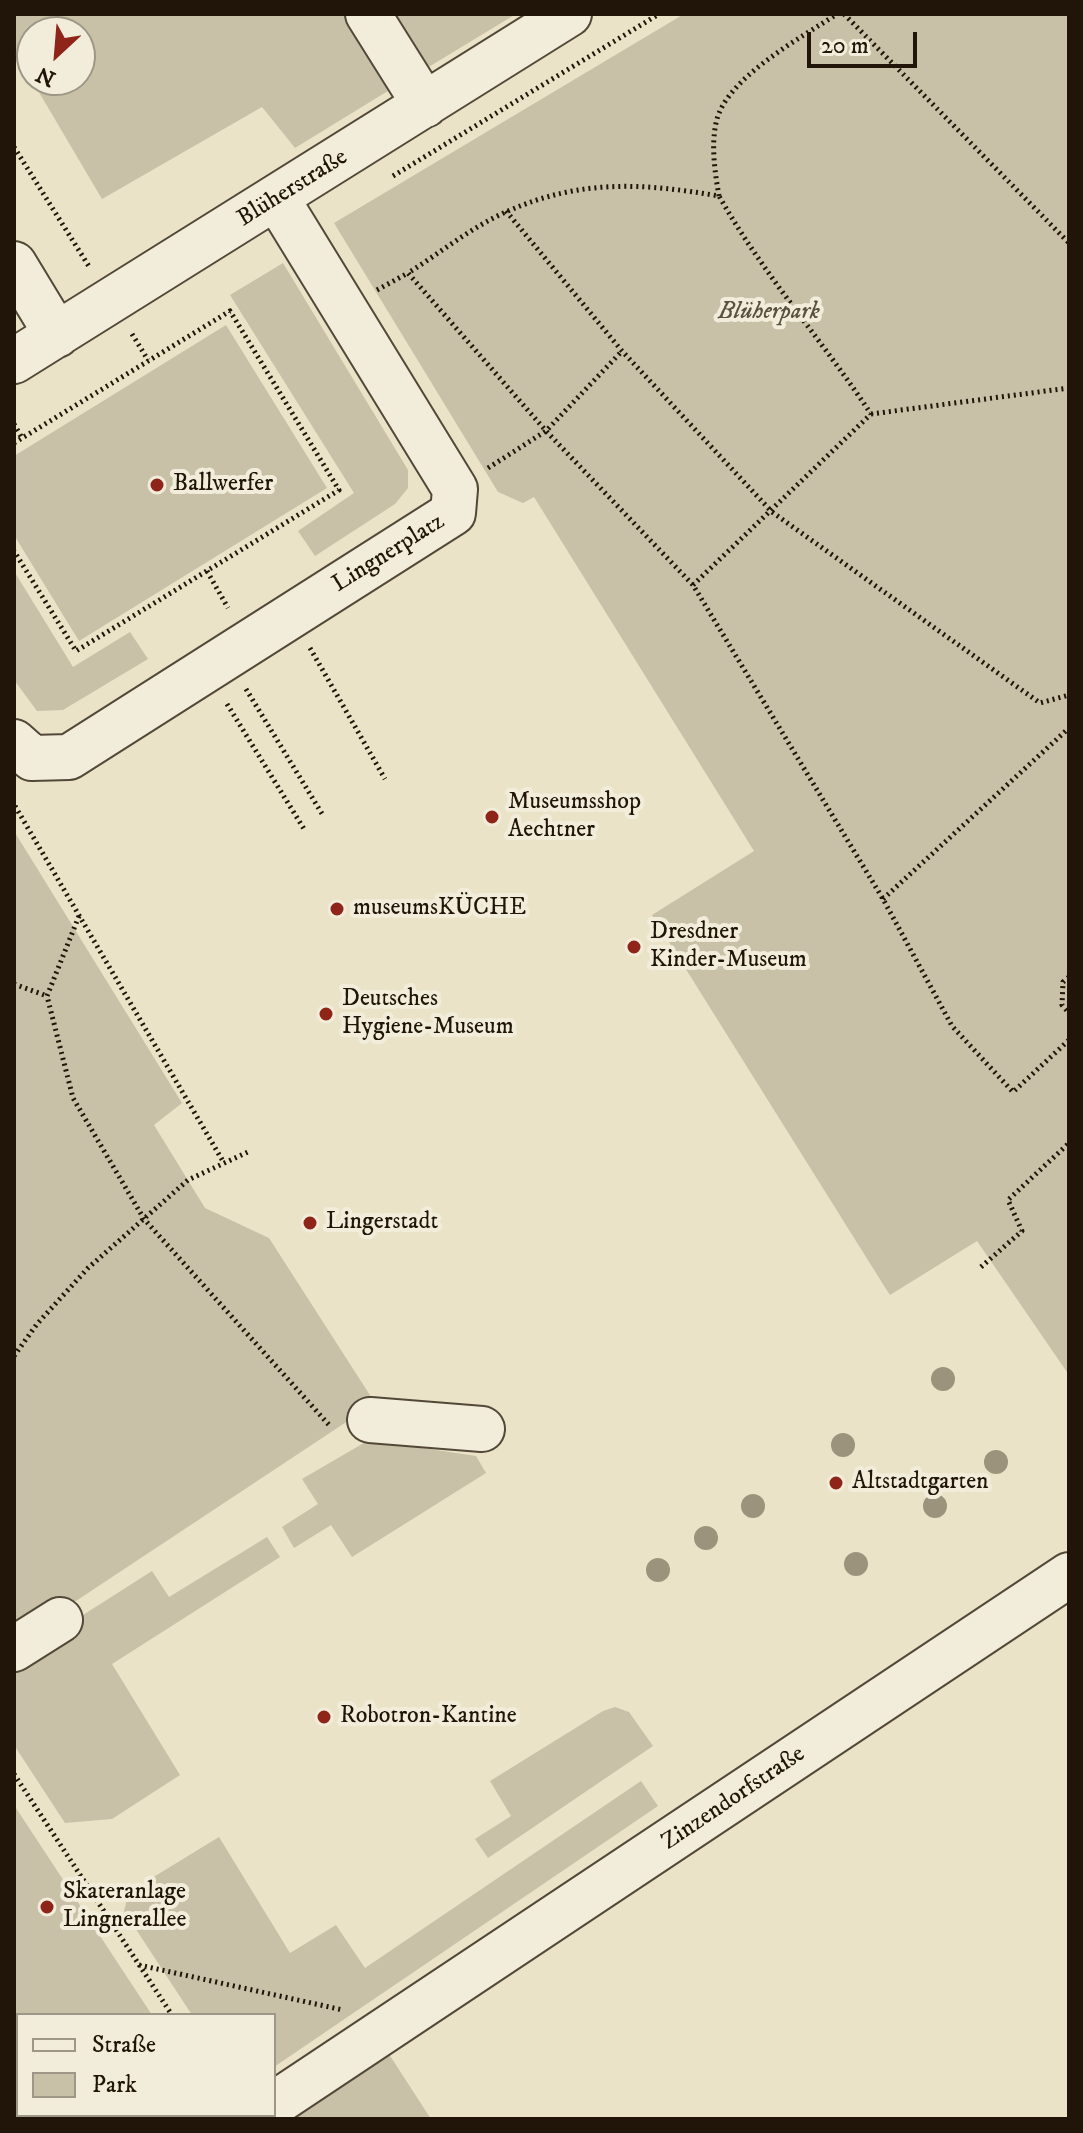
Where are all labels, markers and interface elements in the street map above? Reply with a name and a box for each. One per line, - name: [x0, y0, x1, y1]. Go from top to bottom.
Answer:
- north arrow: [16, 16, 96, 96]
- scale bar: [811, 16, 921, 66]
- text: 20 m: [821, 31, 869, 61]
- text: N: [32, 60, 60, 92]
- street label: Blüherstraße: [233, 144, 353, 234]
- park label: Blüherpark: [718, 299, 820, 327]
- place label: Ballwerfer: [173, 471, 273, 499]
- marker: Ballwerfer: [148, 476, 166, 494]
- street label: Lingnerplatz: [328, 508, 450, 600]
- place label: Museumsshop Aechtner: [508, 789, 641, 845]
- marker: Museumsshop Aechtner: [483, 808, 501, 826]
- place label: museumsKÜCHE: [353, 895, 526, 923]
- marker: museumsKÜCHE: [328, 900, 346, 918]
- place label: Dresdner Kinder-Museum: [650, 919, 807, 975]
- marker: Dresdner Kinder-Museum: [625, 938, 643, 956]
- place label: Deutsches Hygiene-Museum: [342, 986, 514, 1042]
- marker: Deutsches Hygiene-Museum: [317, 1005, 335, 1023]
- place label: Lingerstadt: [326, 1209, 438, 1237]
- marker: Lingerstadt: [301, 1214, 319, 1232]
- place label: Altstadtgarten: [852, 1469, 989, 1497]
- marker: Altstadtgarten: [827, 1474, 845, 1492]
- place label: Robotron-Kantine: [340, 1703, 517, 1731]
- marker: Robotron-Kantine: [315, 1708, 333, 1726]
- street label: Zinzendorfstraße: [657, 1741, 811, 1857]
- place label: Skateranlage Lingnerallee: [63, 1879, 186, 1935]
- marker: Skateranlage Lingnerallee: [38, 1898, 56, 1916]
- legend: [16, 2013, 276, 2117]
- text: Straße: [92, 2030, 156, 2060]
- text: Park: [92, 2070, 137, 2100]

